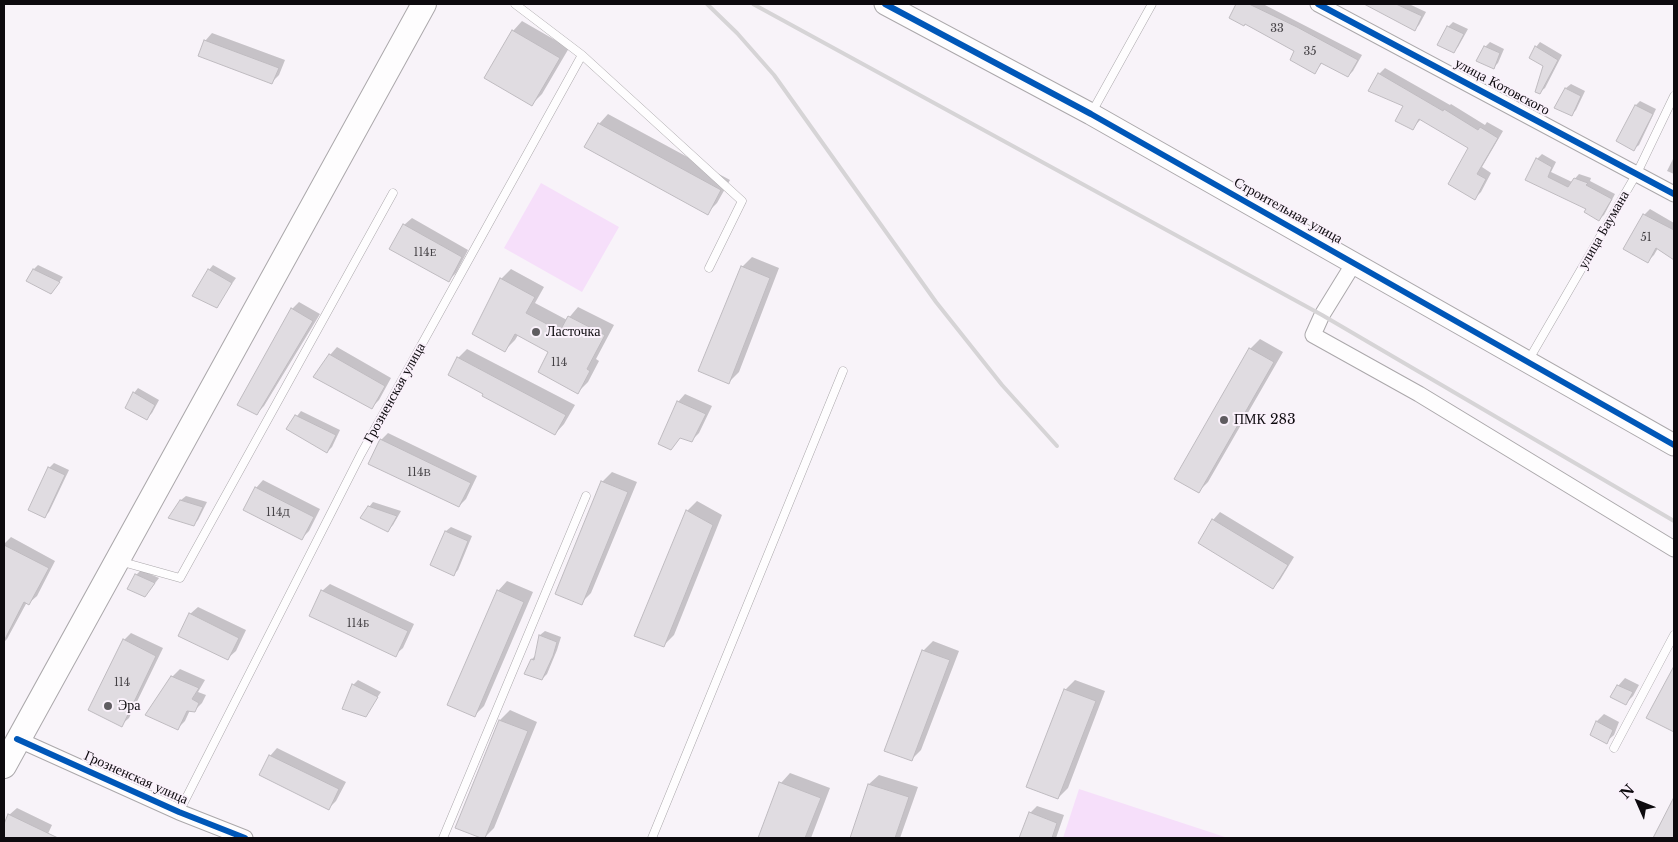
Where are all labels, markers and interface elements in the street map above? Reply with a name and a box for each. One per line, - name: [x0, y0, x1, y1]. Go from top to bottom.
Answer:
- house number: 33: [1270, 22, 1284, 36]
- house number: 35: [1303, 45, 1317, 59]
- street label: улица Котовского: [1452, 55, 1552, 119]
- street label: Строительная улица: [1231, 174, 1345, 248]
- street label: улица Баумана: [1575, 188, 1633, 272]
- house number: 51: [1640, 231, 1652, 245]
- house number: 114Е: [414, 246, 436, 260]
- place label: Ласточка: [546, 324, 600, 340]
- marker: Ласточка: [530, 326, 542, 338]
- street label: Грозненская улица: [361, 340, 429, 446]
- house number: 114: [551, 356, 567, 370]
- place label: ПМК 283: [1234, 412, 1296, 428]
- marker: ПМК 283: [1218, 414, 1230, 426]
- house number: 114В: [407, 466, 431, 480]
- house number: 114Д: [266, 506, 290, 520]
- house number: 114Б: [347, 617, 369, 631]
- house number: 114: [114, 676, 130, 690]
- place label: Эра: [118, 698, 140, 714]
- marker: Эра: [102, 700, 114, 712]
- street label: Грозненская улица: [81, 748, 191, 808]
- north arrow: [1613, 777, 1663, 827]
- text: N: [1616, 781, 1638, 803]

